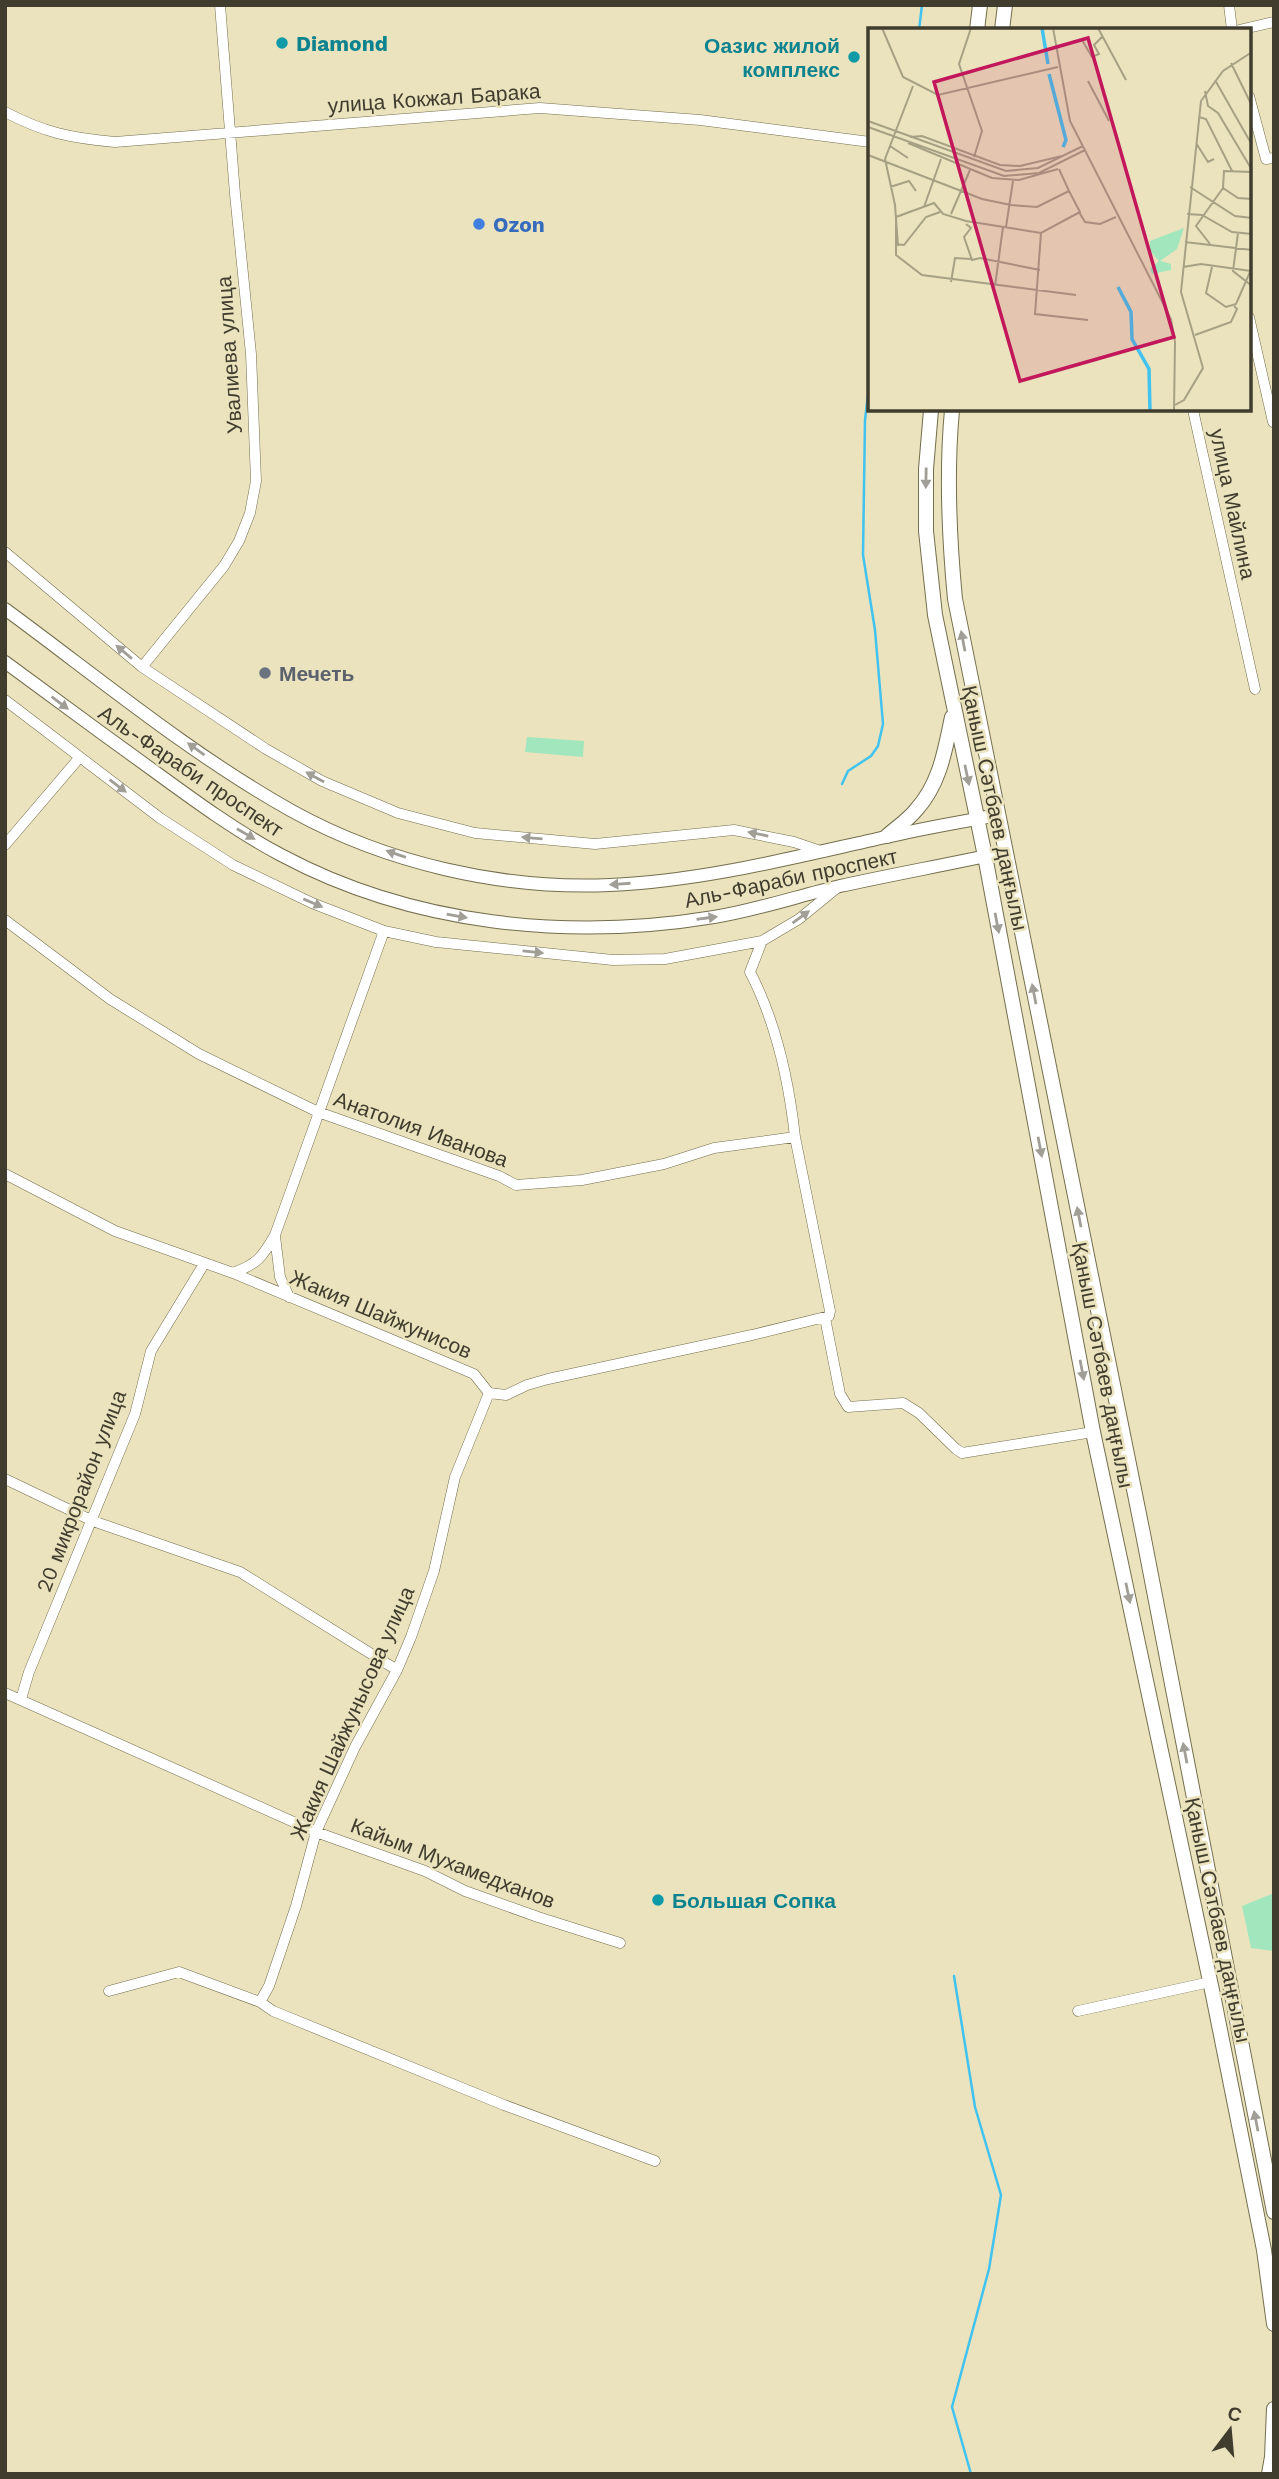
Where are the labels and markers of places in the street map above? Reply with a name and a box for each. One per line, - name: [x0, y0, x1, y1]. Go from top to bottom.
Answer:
- place label: Diamond: [296, 31, 388, 56]
- place label: Оазис жилой комплекс: [704, 33, 840, 82]
- marker: Diamond: [274, 35, 290, 51]
- marker: Оазис жилой комплекс: [846, 49, 862, 65]
- place label: Ozon: [493, 212, 545, 237]
- marker: Ozon: [471, 216, 487, 232]
- place label: Мечеть: [279, 661, 355, 686]
- marker: Мечеть: [257, 665, 273, 681]
- place label: Большая Сопка: [672, 1888, 836, 1913]
- marker: Большая Сопка: [650, 1892, 666, 1908]

